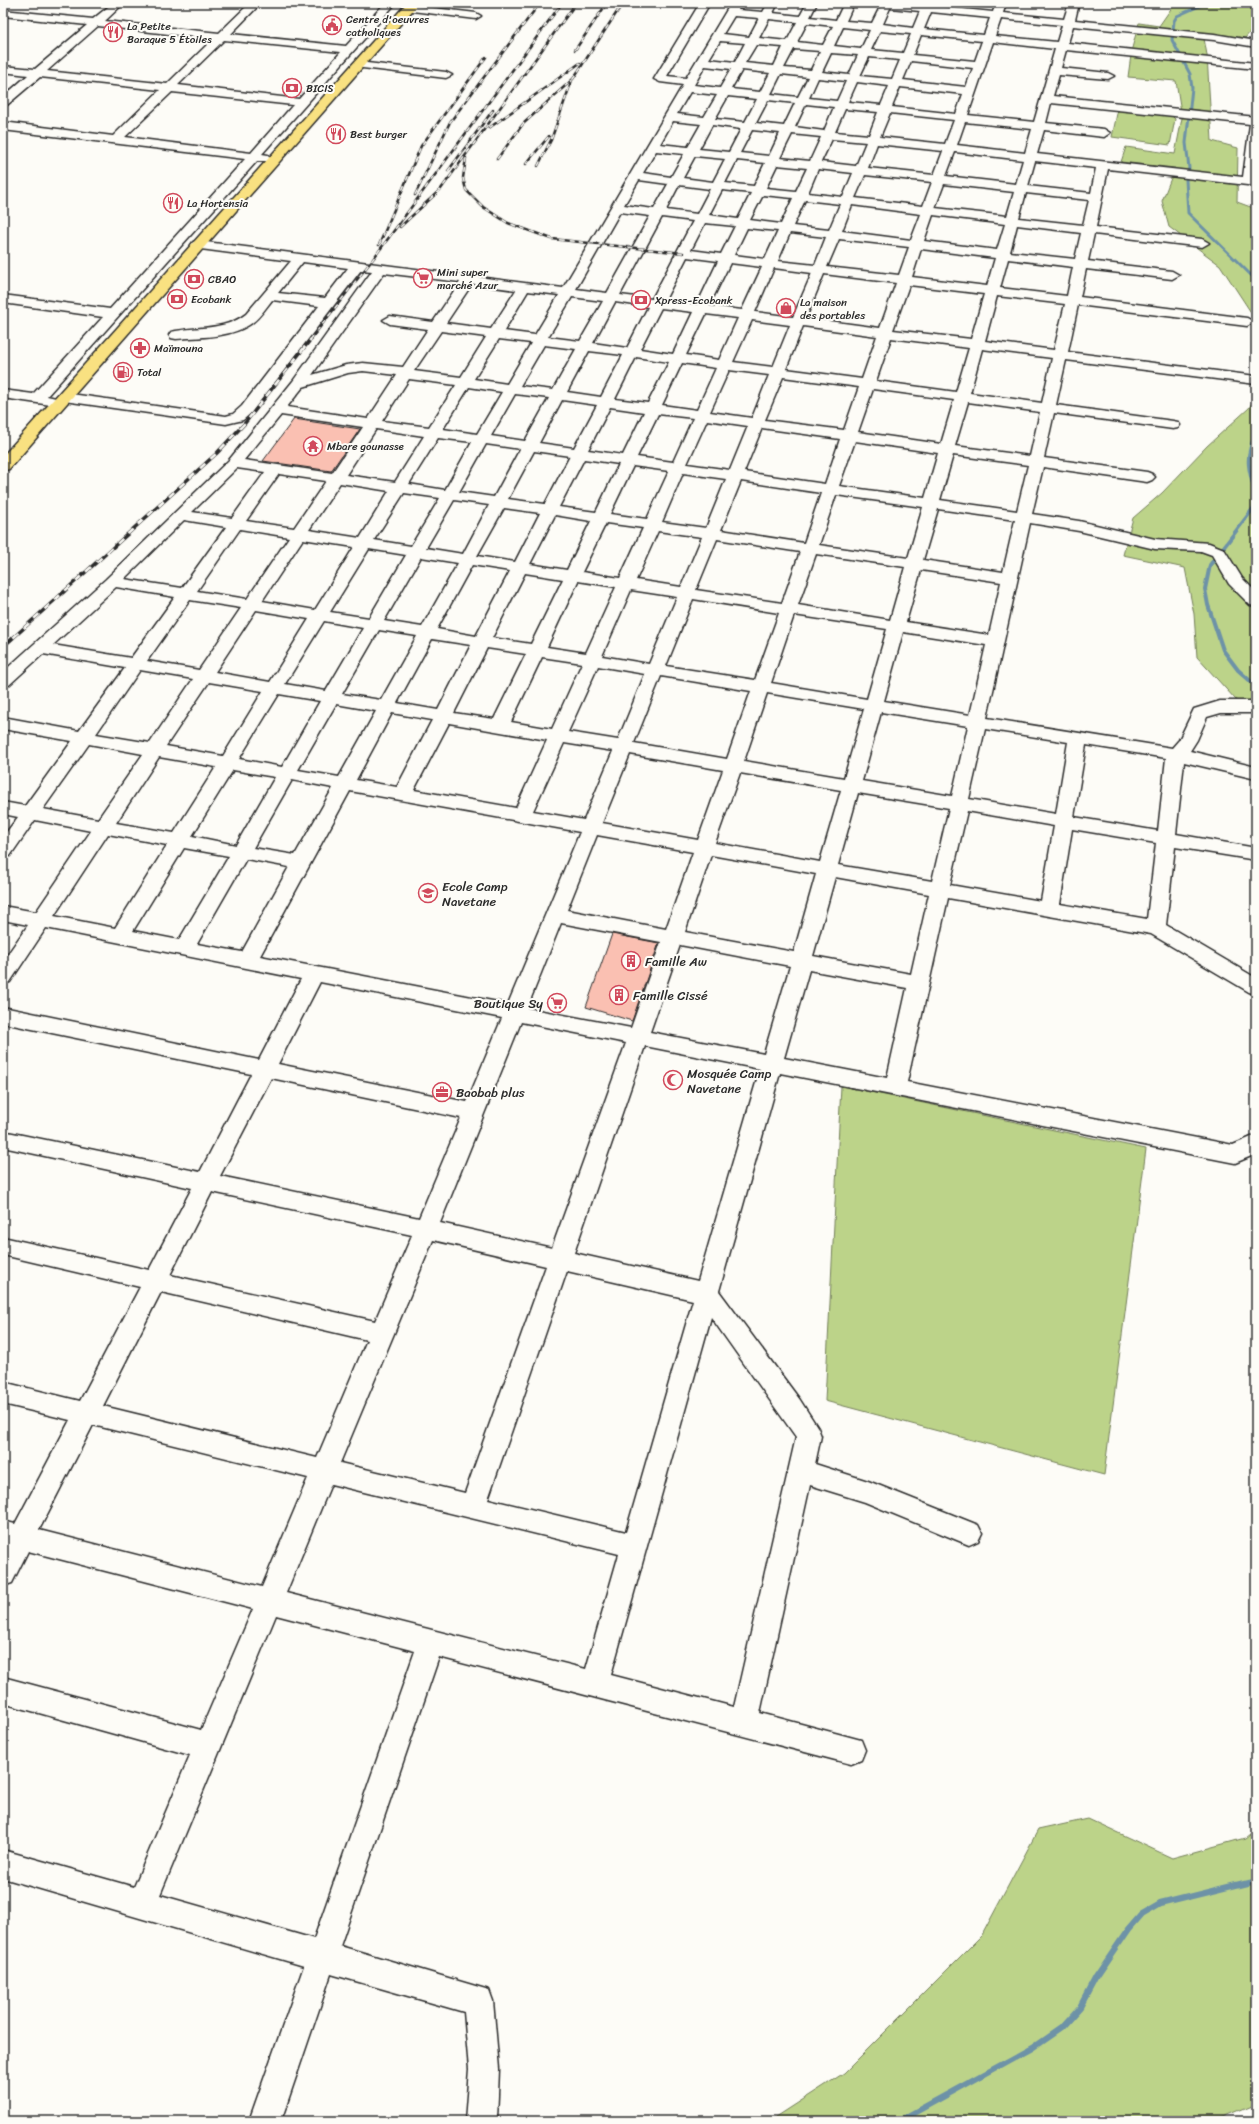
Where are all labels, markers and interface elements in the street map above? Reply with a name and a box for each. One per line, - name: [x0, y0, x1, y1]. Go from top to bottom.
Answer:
- place label: Centre d'oeuvres catholiques: [346, 10, 430, 42]
- public building icon: Centre d'oeuvres catholiques: [321, 14, 343, 36]
- place label: La Petite Baraque 5 Étoiles: [127, 17, 212, 49]
- restaurant icon: La Petite Baraque 5 Étoiles: [102, 21, 124, 43]
- bank icon: BICIS: [281, 77, 303, 99]
- place label: BICIS: [306, 79, 334, 98]
- restaurant icon: Best burger: [325, 123, 347, 145]
- place label: Best burger: [350, 125, 407, 144]
- restaurant icon: La Hortensia: [162, 192, 184, 214]
- place label: La Hortensia: [187, 194, 249, 213]
- place label: Mini super marché Azur: [437, 263, 499, 295]
- supermarket icon: Mini super marché Azur: [412, 267, 434, 289]
- bank icon: CBAO: [183, 268, 205, 290]
- place label: CBAO: [208, 270, 236, 289]
- bank icon: Ecobank: [166, 288, 188, 310]
- bank icon: Xpress-Ecobank: [630, 289, 652, 311]
- place label: Ecobank: [191, 290, 232, 309]
- place label: Xpress-Ecobank: [654, 291, 733, 310]
- place label: La maison des portables: [800, 293, 866, 325]
- shop icon: La maison des portables: [775, 297, 797, 319]
- pharmacy icon: Maïmouna: [129, 337, 151, 359]
- place label: Maïmouna: [154, 339, 203, 358]
- fuel station icon: Total: [112, 361, 134, 383]
- place label: Total: [137, 363, 162, 382]
- temple icon: Mbare gounasse: [302, 435, 324, 457]
- place label: Mbare gounasse: [327, 437, 404, 456]
- place label: Ecole Camp Navetane: [442, 875, 508, 913]
- school or university icon: Ecole Camp Navetane: [417, 882, 439, 904]
- building icon: Famille Aw: [620, 950, 642, 972]
- place label: Famille Aw: [645, 950, 708, 973]
- building icon: Famille Cissé: [608, 984, 630, 1006]
- place label: Famille Cissé: [633, 984, 708, 1007]
- place label: Boutique Sy: [474, 992, 543, 1015]
- supermarket icon: Boutique Sy: [546, 992, 568, 1014]
- place label: Mosquée Camp Navetane: [687, 1062, 771, 1100]
- mosque icon: Mosquée Camp Navetane: [662, 1069, 684, 1091]
- office icon: Baobab plus: [431, 1081, 453, 1103]
- place label: Baobab plus: [456, 1081, 525, 1104]

